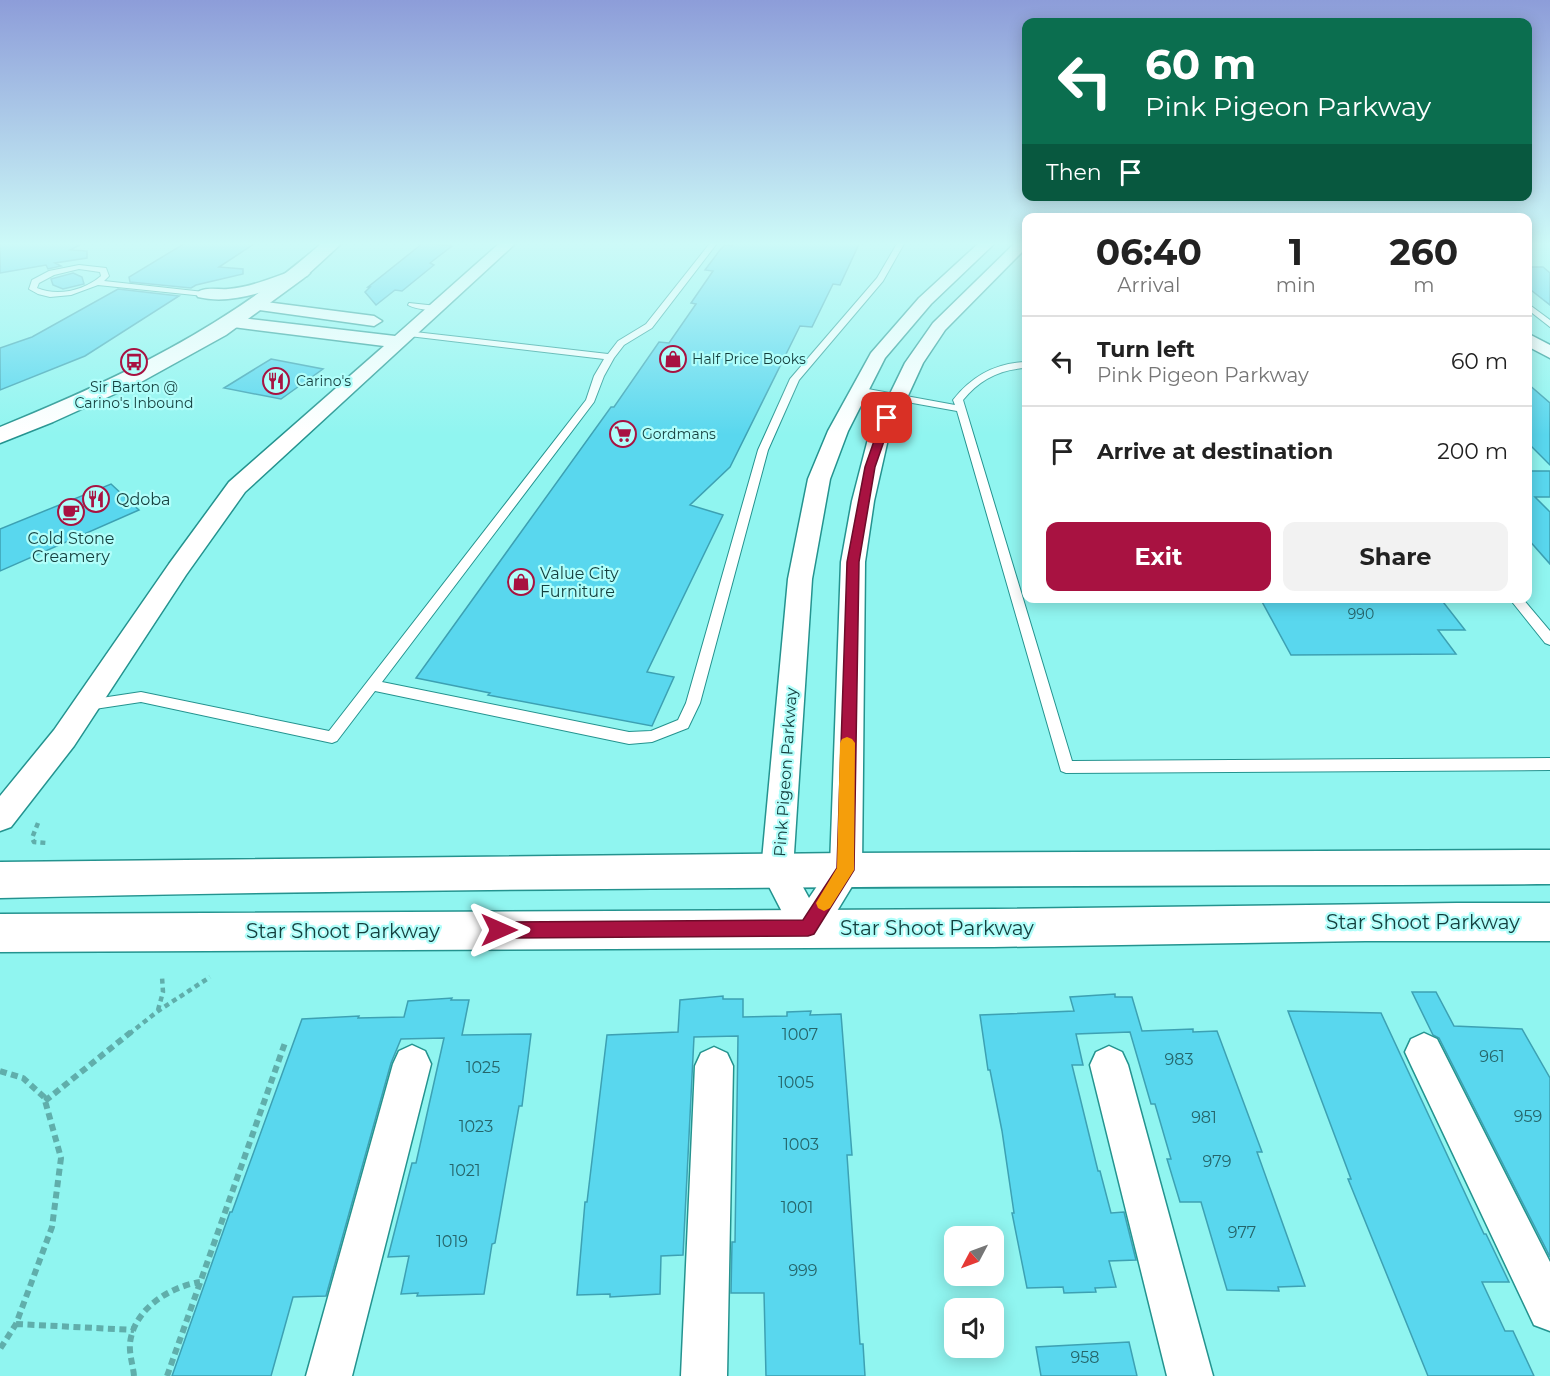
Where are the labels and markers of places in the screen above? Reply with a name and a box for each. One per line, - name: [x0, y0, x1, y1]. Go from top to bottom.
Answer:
- shop icon: Half Price Books: [658, 344, 688, 374]
- bus stop icon: Sir Barton @ Carino's Inbound: [119, 347, 149, 377]
- place label: Half Price Books: [692, 350, 806, 368]
- restaurant icon: Carino's: [261, 366, 291, 396]
- place label: Carino's: [296, 372, 351, 390]
- place label: Sir Barton @ Carino's Inbound: [74, 378, 194, 412]
- pin: [861, 392, 912, 443]
- supermarket icon: Gordmans: [608, 419, 638, 449]
- place label: Gordmans: [642, 425, 716, 443]
- restaurant icon: Qdoba: [81, 484, 111, 514]
- place label: Qdoba: [116, 490, 171, 509]
- cafe icon: Cold Stone Creamery: [56, 497, 86, 527]
- place label: Cold Stone Creamery: [28, 529, 114, 566]
- place label: Value City Furniture: [540, 564, 619, 601]
- shop icon: Value City Furniture: [506, 567, 536, 597]

